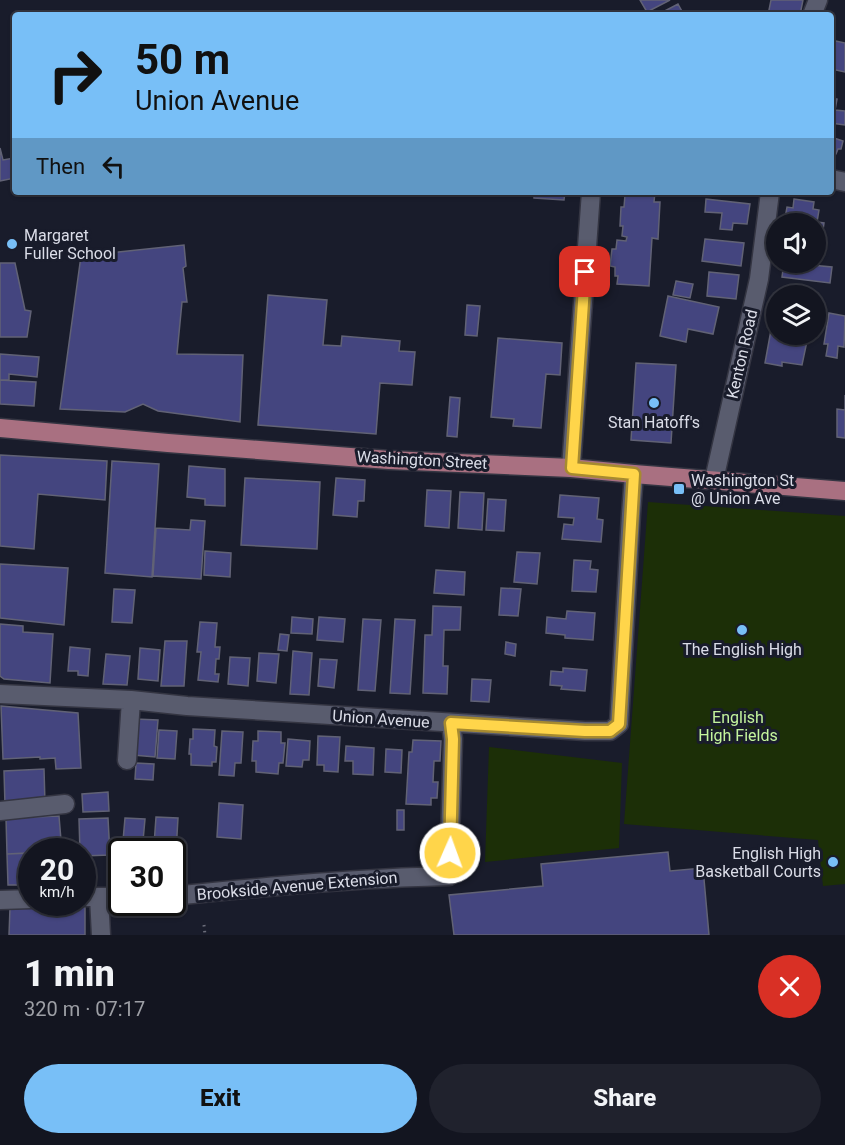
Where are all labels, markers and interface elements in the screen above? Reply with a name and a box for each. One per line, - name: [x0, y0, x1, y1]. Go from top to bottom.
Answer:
- text: 50 m: [135, 35, 230, 84]
- icon: right: [36, 36, 114, 114]
- text: Union Avenue: [135, 85, 299, 117]
- icon: left: [97, 150, 130, 183]
- text: Then: [36, 154, 85, 179]
- map controls: [766, 213, 826, 345]
- button: sound: [766, 213, 826, 273]
- place label: Margaret Fuller School: [24, 226, 116, 263]
- marker: Margaret Fuller School: [5, 237, 19, 251]
- pin: [559, 246, 610, 297]
- icon: arrive: [568, 255, 601, 288]
- button: layers: [766, 285, 826, 345]
- street label: Kenton Road: [723, 308, 761, 400]
- marker: Stan Hatoff's: [647, 396, 661, 410]
- place label: Stan Hatoff's: [608, 413, 700, 432]
- street label: Washington Street: [356, 447, 488, 473]
- place label: Washington St @ Union Ave: [691, 471, 794, 508]
- marker: Washington St @ Union Ave: [672, 482, 686, 496]
- marker: The English High: [735, 623, 749, 637]
- place label: The English High: [682, 640, 802, 659]
- street label: Union Avenue: [332, 706, 430, 732]
- park label: English High Fields: [698, 708, 778, 745]
- position arrow: [418, 821, 482, 885]
- speed limit sign: 30: [108, 838, 186, 916]
- place label: English High Basketball Courts: [695, 844, 821, 881]
- text: 20: [40, 852, 74, 887]
- marker: English High Basketball Courts: [826, 855, 840, 869]
- street label: Brookside Avenue Extension: [196, 868, 398, 904]
- text: km/h: [39, 883, 75, 901]
- text: 1 min: [24, 953, 115, 995]
- button: close: [758, 955, 821, 1018]
- text: 320 m · 07:17: [24, 997, 145, 1021]
- button: Exit: [24, 1064, 417, 1133]
- button: Share: [429, 1064, 821, 1133]

